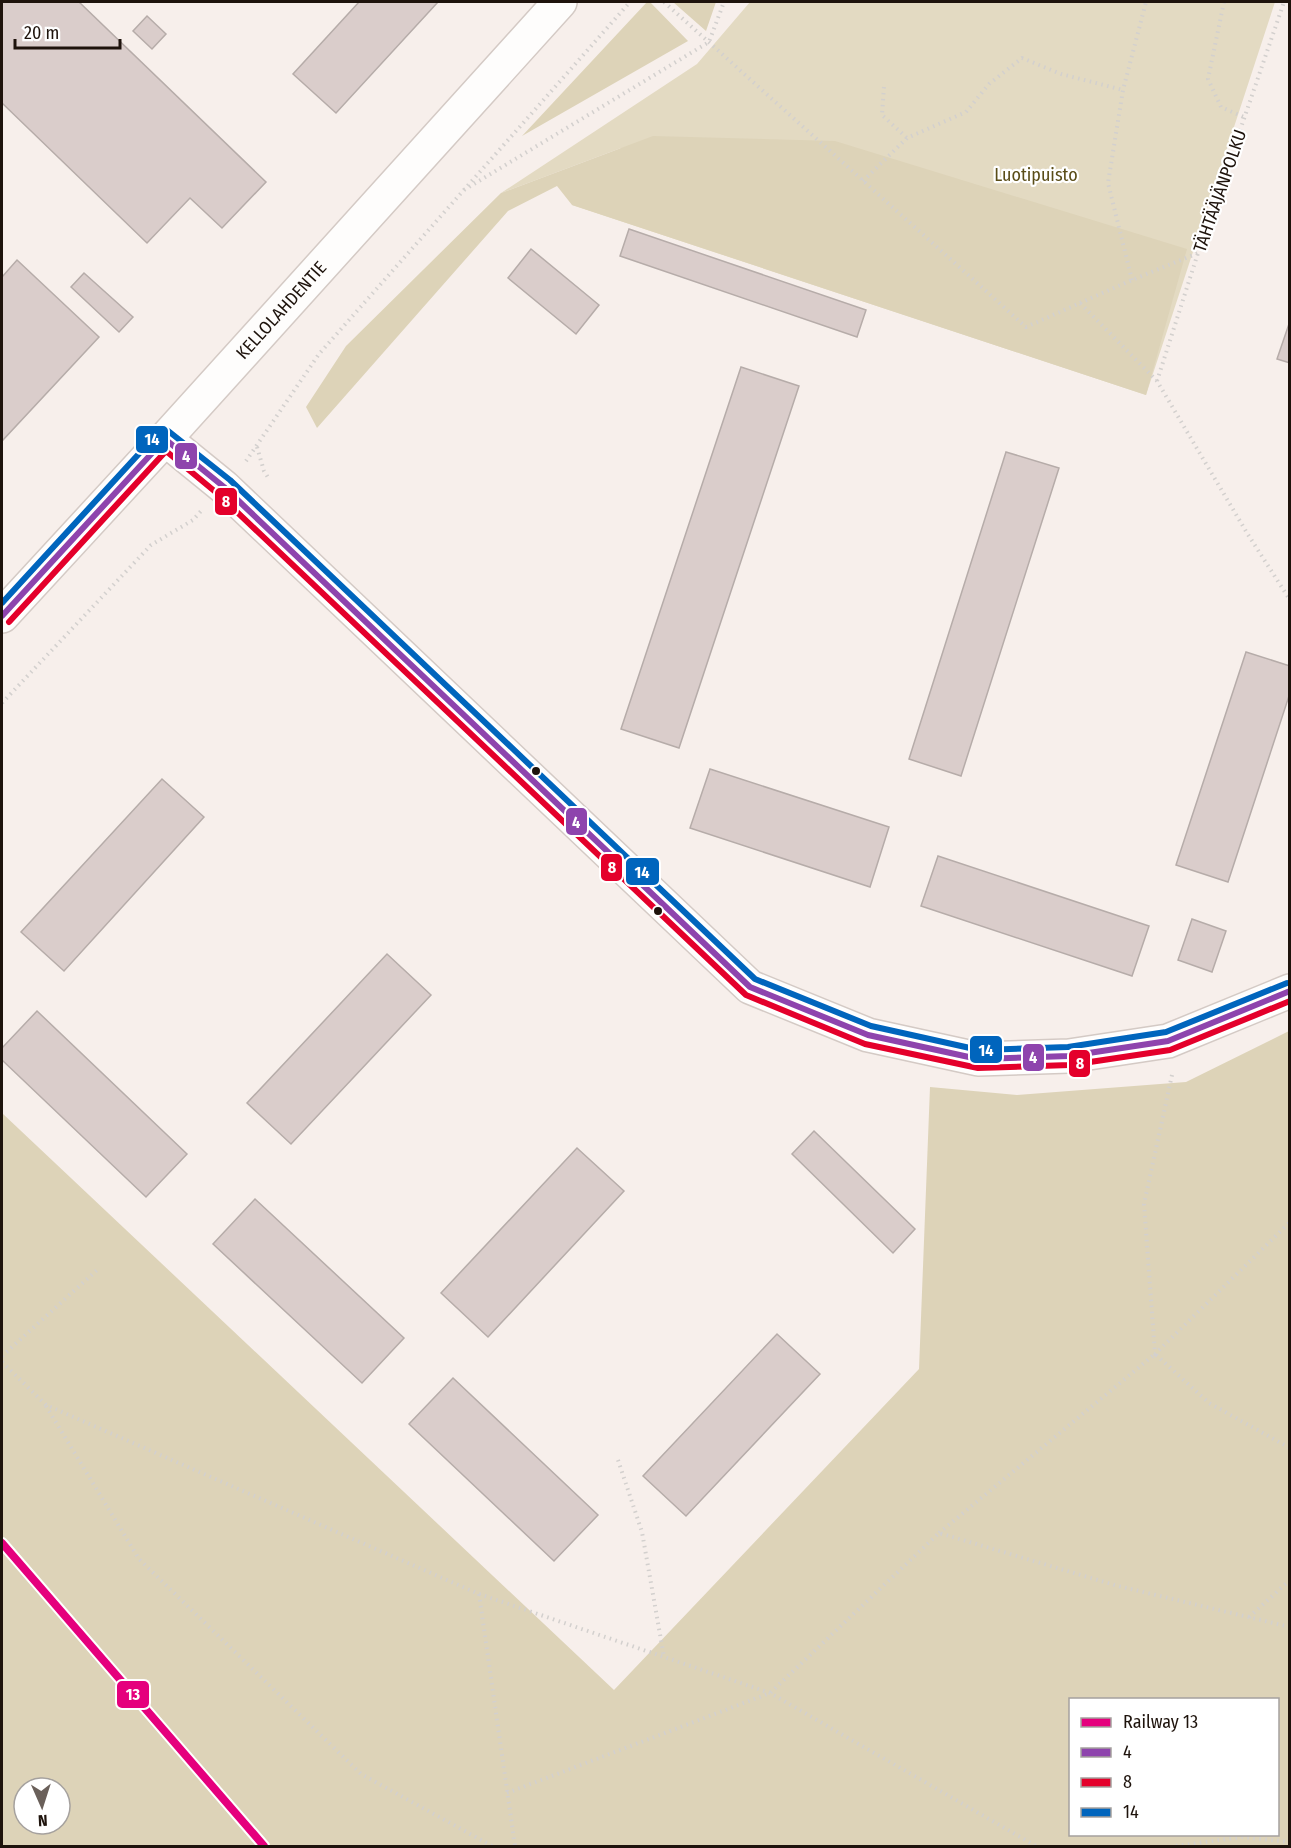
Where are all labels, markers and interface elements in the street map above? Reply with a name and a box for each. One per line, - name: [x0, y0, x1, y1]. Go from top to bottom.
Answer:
- scale bar: [15, 12, 120, 50]
- text: 20 m: [24, 22, 59, 44]
- street label: TÄHTÄÄJÄNPOLKU: [1189, 127, 1251, 255]
- park label: Luotipuisto: [994, 164, 1078, 186]
- street label: KELLOLAHDENTIE: [231, 257, 331, 364]
- line badge: 14: [135, 425, 169, 454]
- text: 14: [145, 430, 160, 449]
- line badge: 4: [174, 442, 198, 470]
- text: 4: [182, 447, 190, 466]
- line badge: 8: [214, 487, 238, 516]
- text: 8: [222, 492, 231, 511]
- unlabelled marker: [530, 765, 542, 777]
- line badge: 4: [565, 807, 588, 836]
- text: 4: [572, 813, 580, 832]
- line badge: 8: [600, 853, 623, 882]
- line badge: 14: [625, 857, 660, 886]
- text: 8: [608, 858, 617, 877]
- text: 14: [635, 863, 650, 882]
- unlabelled marker: [652, 905, 664, 917]
- line badge: 14: [969, 1035, 1003, 1064]
- text: 14: [979, 1041, 994, 1060]
- line badge: 4: [1022, 1043, 1045, 1072]
- text: 4: [1029, 1048, 1037, 1067]
- line badge: 8: [1068, 1049, 1091, 1078]
- text: 8: [1076, 1054, 1085, 1073]
- line badge: 13: [116, 1680, 150, 1709]
- text: 13: [126, 1685, 141, 1704]
- legend: [1069, 1698, 1279, 1836]
- text: Railway 13: [1123, 1711, 1198, 1733]
- text: 4: [1123, 1741, 1132, 1763]
- text: 8: [1123, 1771, 1132, 1793]
- north arrow: [12, 1776, 72, 1836]
- text: 14: [1123, 1801, 1139, 1823]
- text: N: [37, 1811, 48, 1830]

